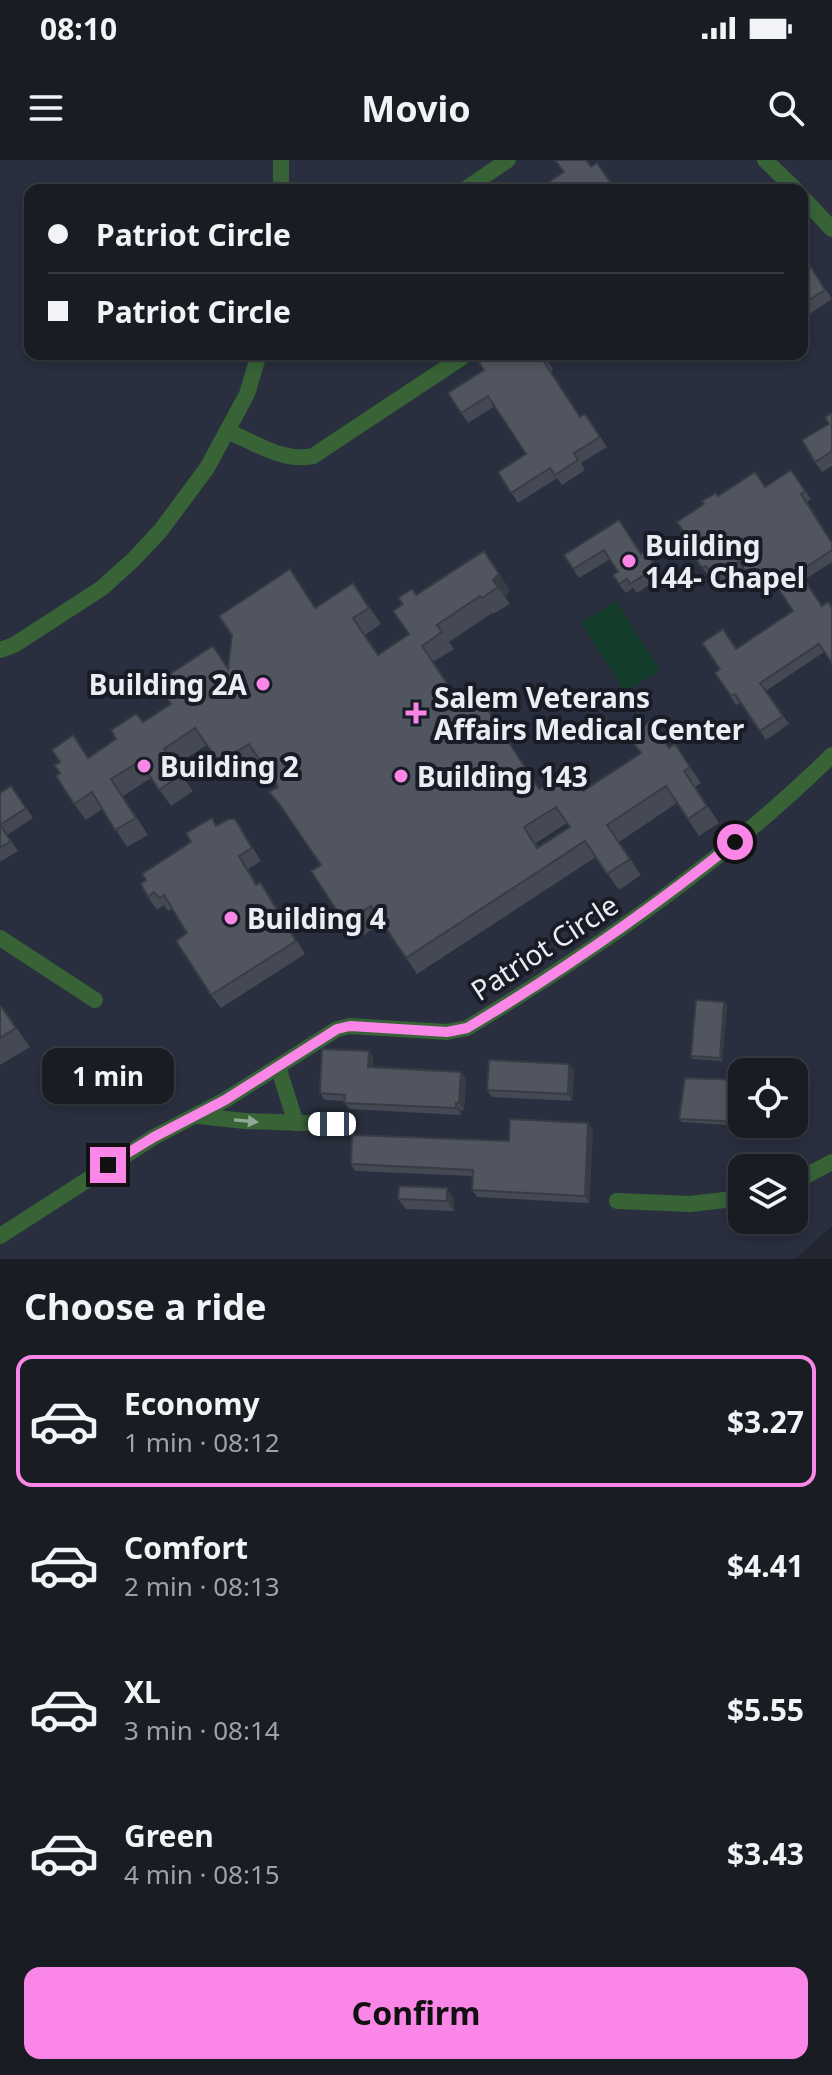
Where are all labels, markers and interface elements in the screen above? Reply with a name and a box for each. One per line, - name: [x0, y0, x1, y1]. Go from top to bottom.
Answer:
- text: 08:10: [40, 8, 117, 49]
- text: Movio: [361, 84, 471, 133]
- icon: menu: [24, 86, 68, 130]
- icon: search: [764, 86, 808, 130]
- text: Patriot Circle: [96, 214, 291, 255]
- text: Patriot Circle: [96, 291, 291, 332]
- place label: Building 144- Chapel: [645, 526, 805, 596]
- marker: Building 144- Chapel: [620, 552, 638, 570]
- place label: Building 2A: [89, 665, 248, 703]
- marker: Building 2A: [254, 675, 272, 693]
- place label: Salem Veterans Affairs Medical Center: [434, 678, 745, 748]
- marker: Salem Veterans Affairs Medical Center: [405, 702, 427, 724]
- place label: Building 2: [160, 747, 299, 785]
- marker: Building 2: [135, 757, 153, 775]
- place label: Building 143: [417, 757, 588, 795]
- marker: Building 143: [392, 767, 410, 785]
- route start: [717, 824, 753, 860]
- street label: Patriot Circle: [463, 885, 625, 1009]
- place label: Building 4: [247, 899, 386, 937]
- marker: Building 4: [222, 909, 240, 927]
- callout: 1 min: [42, 1049, 174, 1105]
- text: 1 min: [72, 1058, 144, 1094]
- map controls: [728, 1058, 808, 1234]
- button: locate: [728, 1058, 808, 1138]
- car: [308, 1112, 356, 1136]
- one-way arrow: [234, 1115, 259, 1128]
- route end: [90, 1147, 126, 1183]
- button: layers: [728, 1154, 808, 1234]
- text: Choose a ride: [24, 1282, 266, 1331]
- text: Economy: [124, 1383, 260, 1424]
- icon: car: [28, 1385, 100, 1457]
- text: $3.27: [727, 1401, 804, 1442]
- text: 1 min · 08:12: [124, 1424, 280, 1460]
- text: Comfort: [124, 1527, 248, 1568]
- icon: car: [28, 1529, 100, 1601]
- text: $4.41: [727, 1545, 804, 1586]
- text: 2 min · 08:13: [124, 1568, 280, 1604]
- text: XL: [124, 1671, 161, 1712]
- icon: car: [28, 1673, 100, 1745]
- text: $5.55: [727, 1689, 804, 1730]
- text: 3 min · 08:14: [124, 1712, 280, 1748]
- text: Green: [124, 1815, 214, 1856]
- icon: car: [28, 1817, 100, 1889]
- text: $3.43: [727, 1833, 804, 1874]
- text: 4 min · 08:15: [124, 1856, 280, 1892]
- button: Confirm: [24, 1967, 808, 2059]

